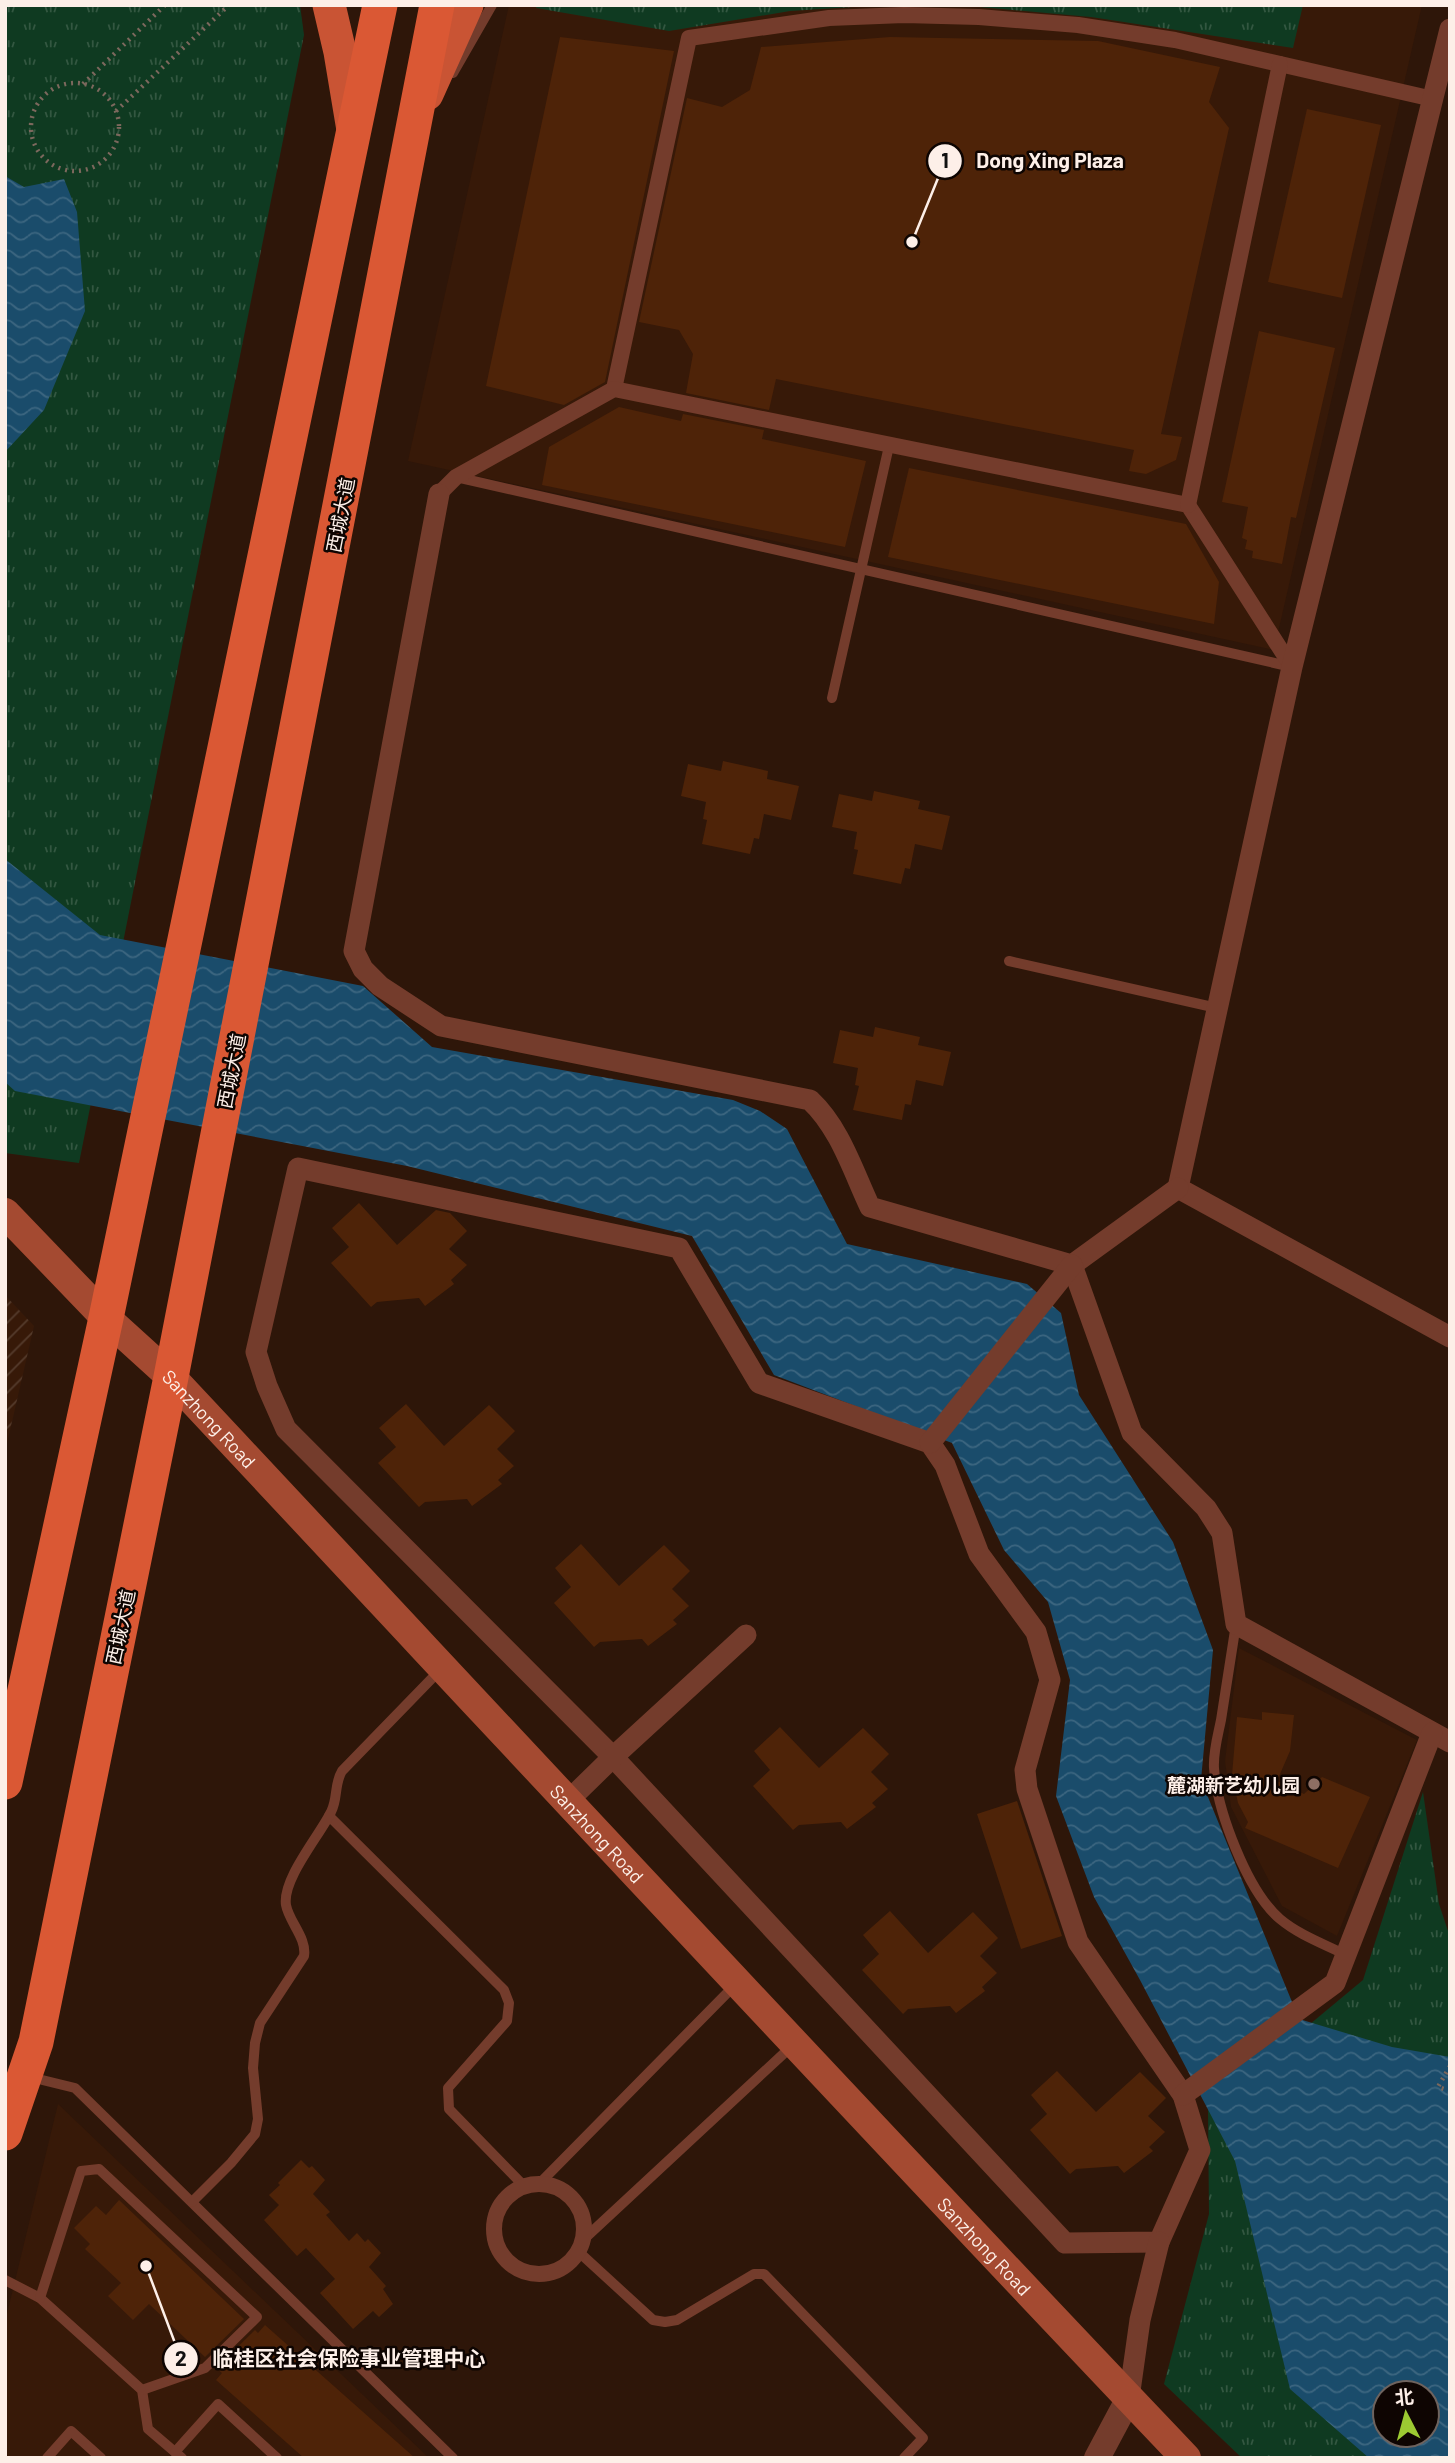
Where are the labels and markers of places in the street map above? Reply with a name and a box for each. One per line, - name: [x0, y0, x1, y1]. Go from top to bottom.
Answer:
- callout: Dong Xing Plaza: [927, 140, 1138, 182]
- place label: 麓湖新艺幼儿园: [1167, 1773, 1300, 1796]
- marker: 麓湖新艺幼儿园: [1306, 1776, 1322, 1792]
- callout: 临桂区社会保险事业管理中心: [164, 2338, 500, 2380]

